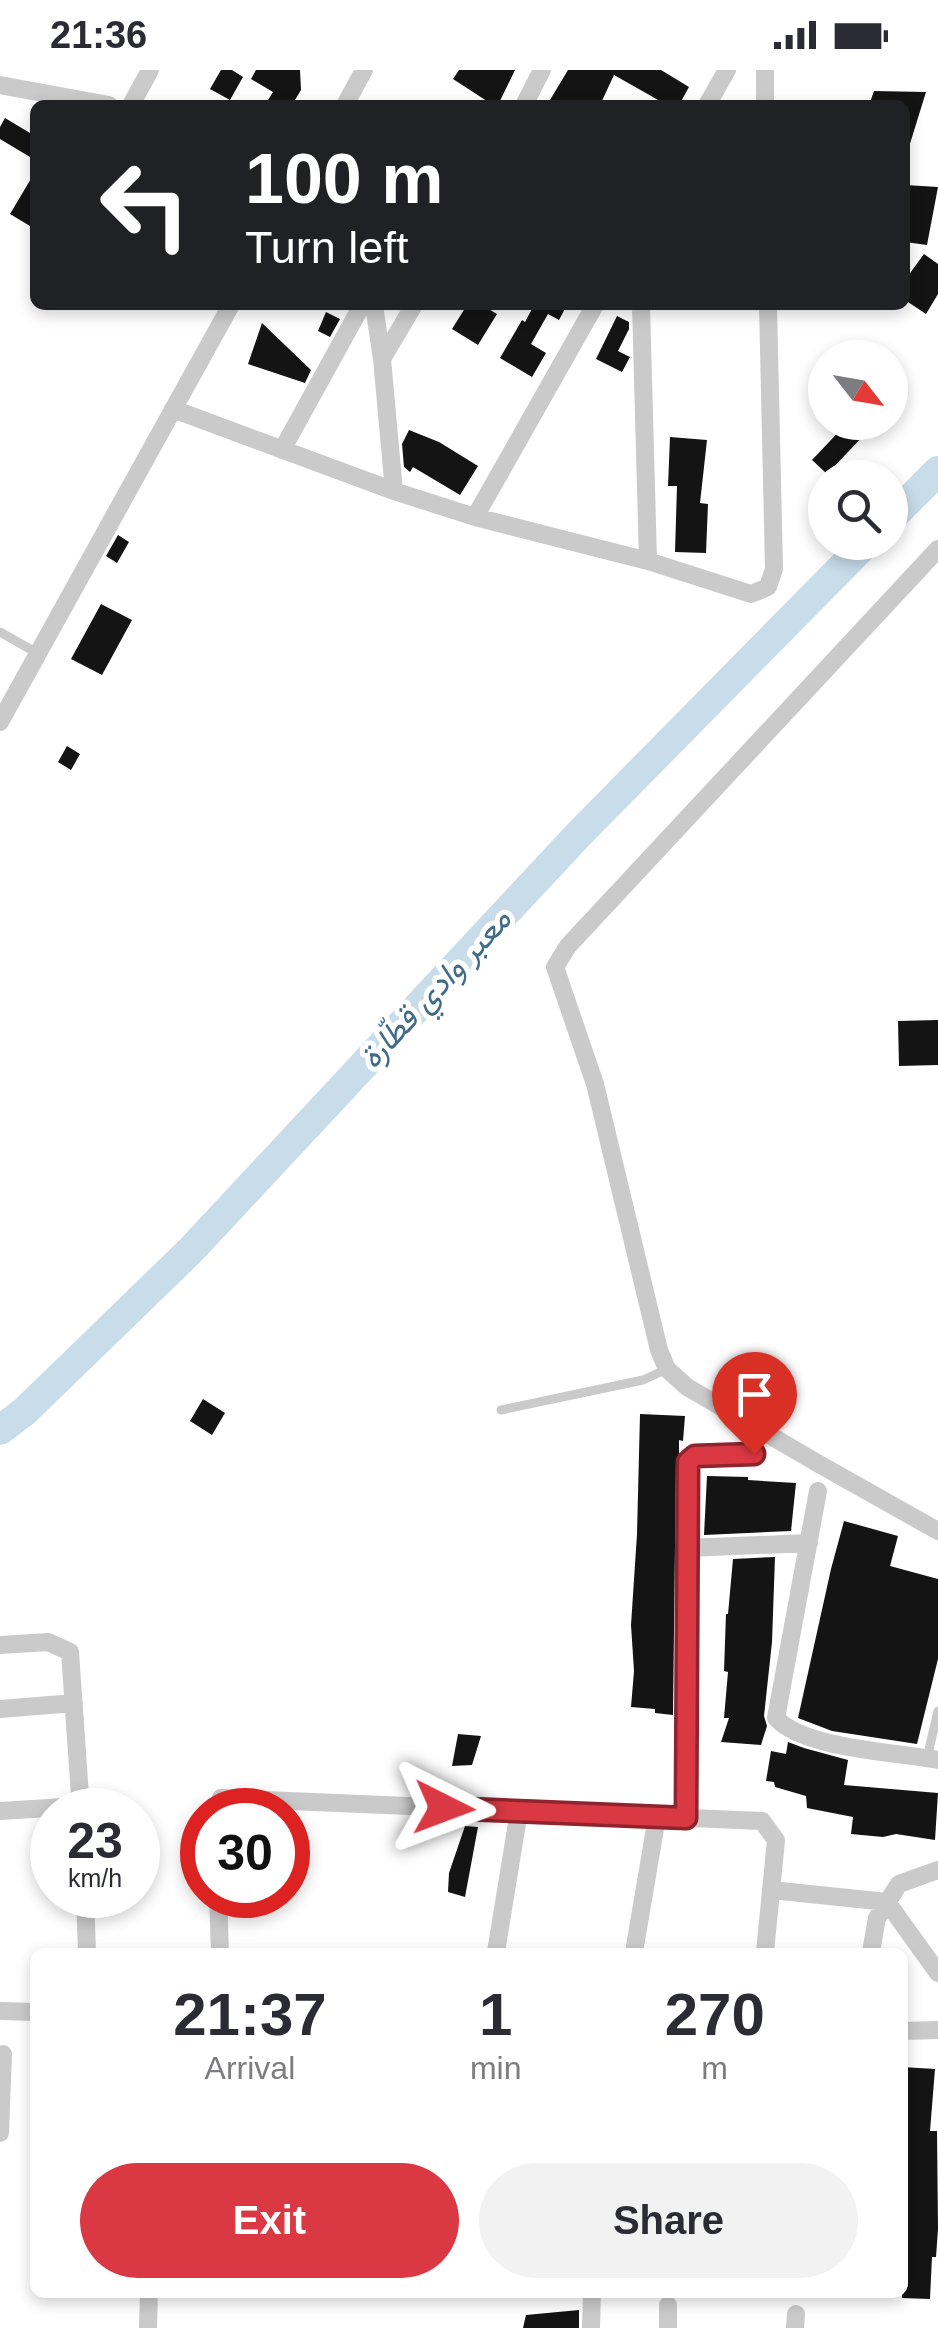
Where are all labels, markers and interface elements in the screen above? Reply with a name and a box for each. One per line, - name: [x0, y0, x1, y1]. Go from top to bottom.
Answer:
- text: 21:36: [50, 14, 147, 56]
- icon: left: [80, 140, 210, 270]
- text: 100 m: [245, 140, 443, 218]
- text: Turn left: [245, 222, 408, 273]
- north arrow: [808, 340, 908, 440]
- map controls: [808, 340, 908, 560]
- button: search: [808, 460, 908, 560]
- water label: معبر وادي قطّارة: [351, 899, 524, 1080]
- pin: [712, 1352, 797, 1455]
- icon: arrive: [727, 1367, 782, 1422]
- position arrow: [392, 1756, 496, 1860]
- speed limit sign: 30: [180, 1788, 310, 1918]
- text: 23: [67, 1813, 123, 1869]
- text: km/h: [68, 1864, 122, 1892]
- text: 21:37: [173, 1981, 327, 2048]
- text: 1: [479, 1981, 512, 2048]
- text: 270: [665, 1981, 765, 2048]
- text: Arrival: [205, 2050, 295, 2086]
- text: min: [470, 2050, 521, 2086]
- text: m: [701, 2050, 728, 2086]
- button: Exit: [80, 2163, 459, 2278]
- button: Share: [479, 2163, 858, 2278]

